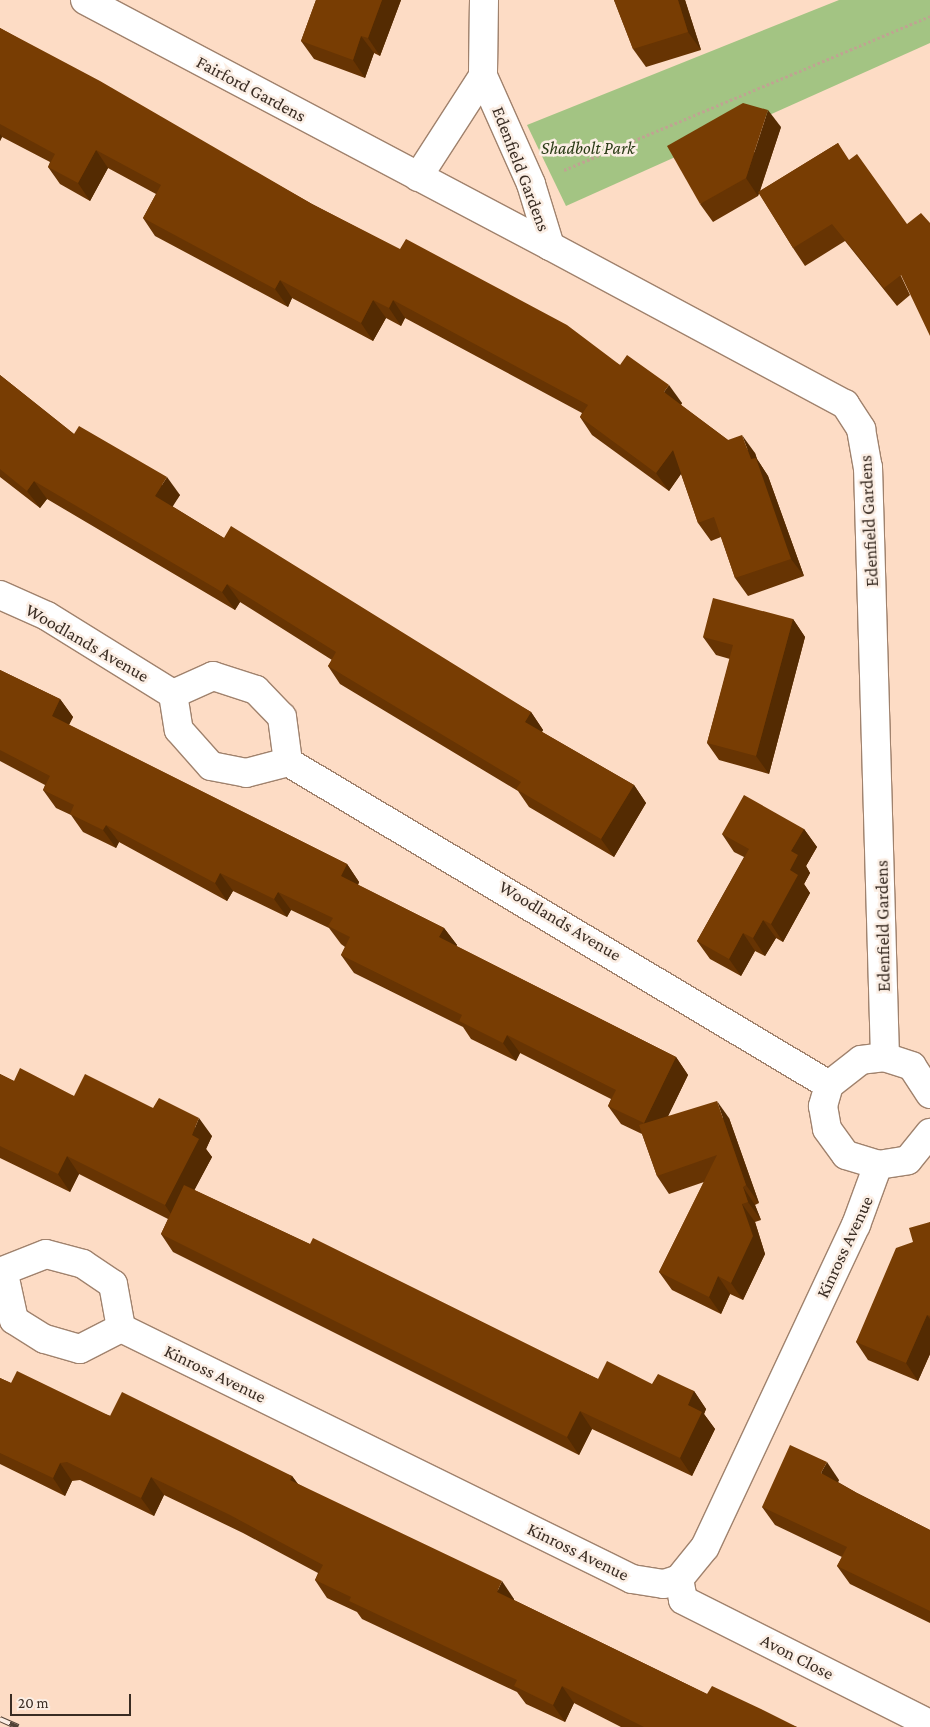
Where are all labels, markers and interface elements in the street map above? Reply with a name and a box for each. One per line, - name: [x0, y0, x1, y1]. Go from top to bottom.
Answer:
- street label: Fairford Gardens: [193, 51, 309, 127]
- street label: Edenfield Gardens: [487, 104, 555, 234]
- park label: Shadbolt Park: [541, 137, 635, 159]
- street label: Edenfield Gardens: [855, 455, 883, 587]
- street label: Woodlands Avenue: [22, 599, 152, 687]
- street label: Edenfield Gardens: [871, 860, 895, 992]
- street label: Woodlands Avenue: [495, 876, 625, 966]
- street label: Kinross Avenue: [812, 1193, 878, 1301]
- street label: Kinross Avenue: [161, 1340, 269, 1408]
- street label: Kinross Avenue: [524, 1518, 632, 1586]
- street label: Avon Close: [757, 1629, 837, 1685]
- scale bar: [12, 1684, 134, 1716]
- text: 20 m: [18, 1695, 49, 1711]

